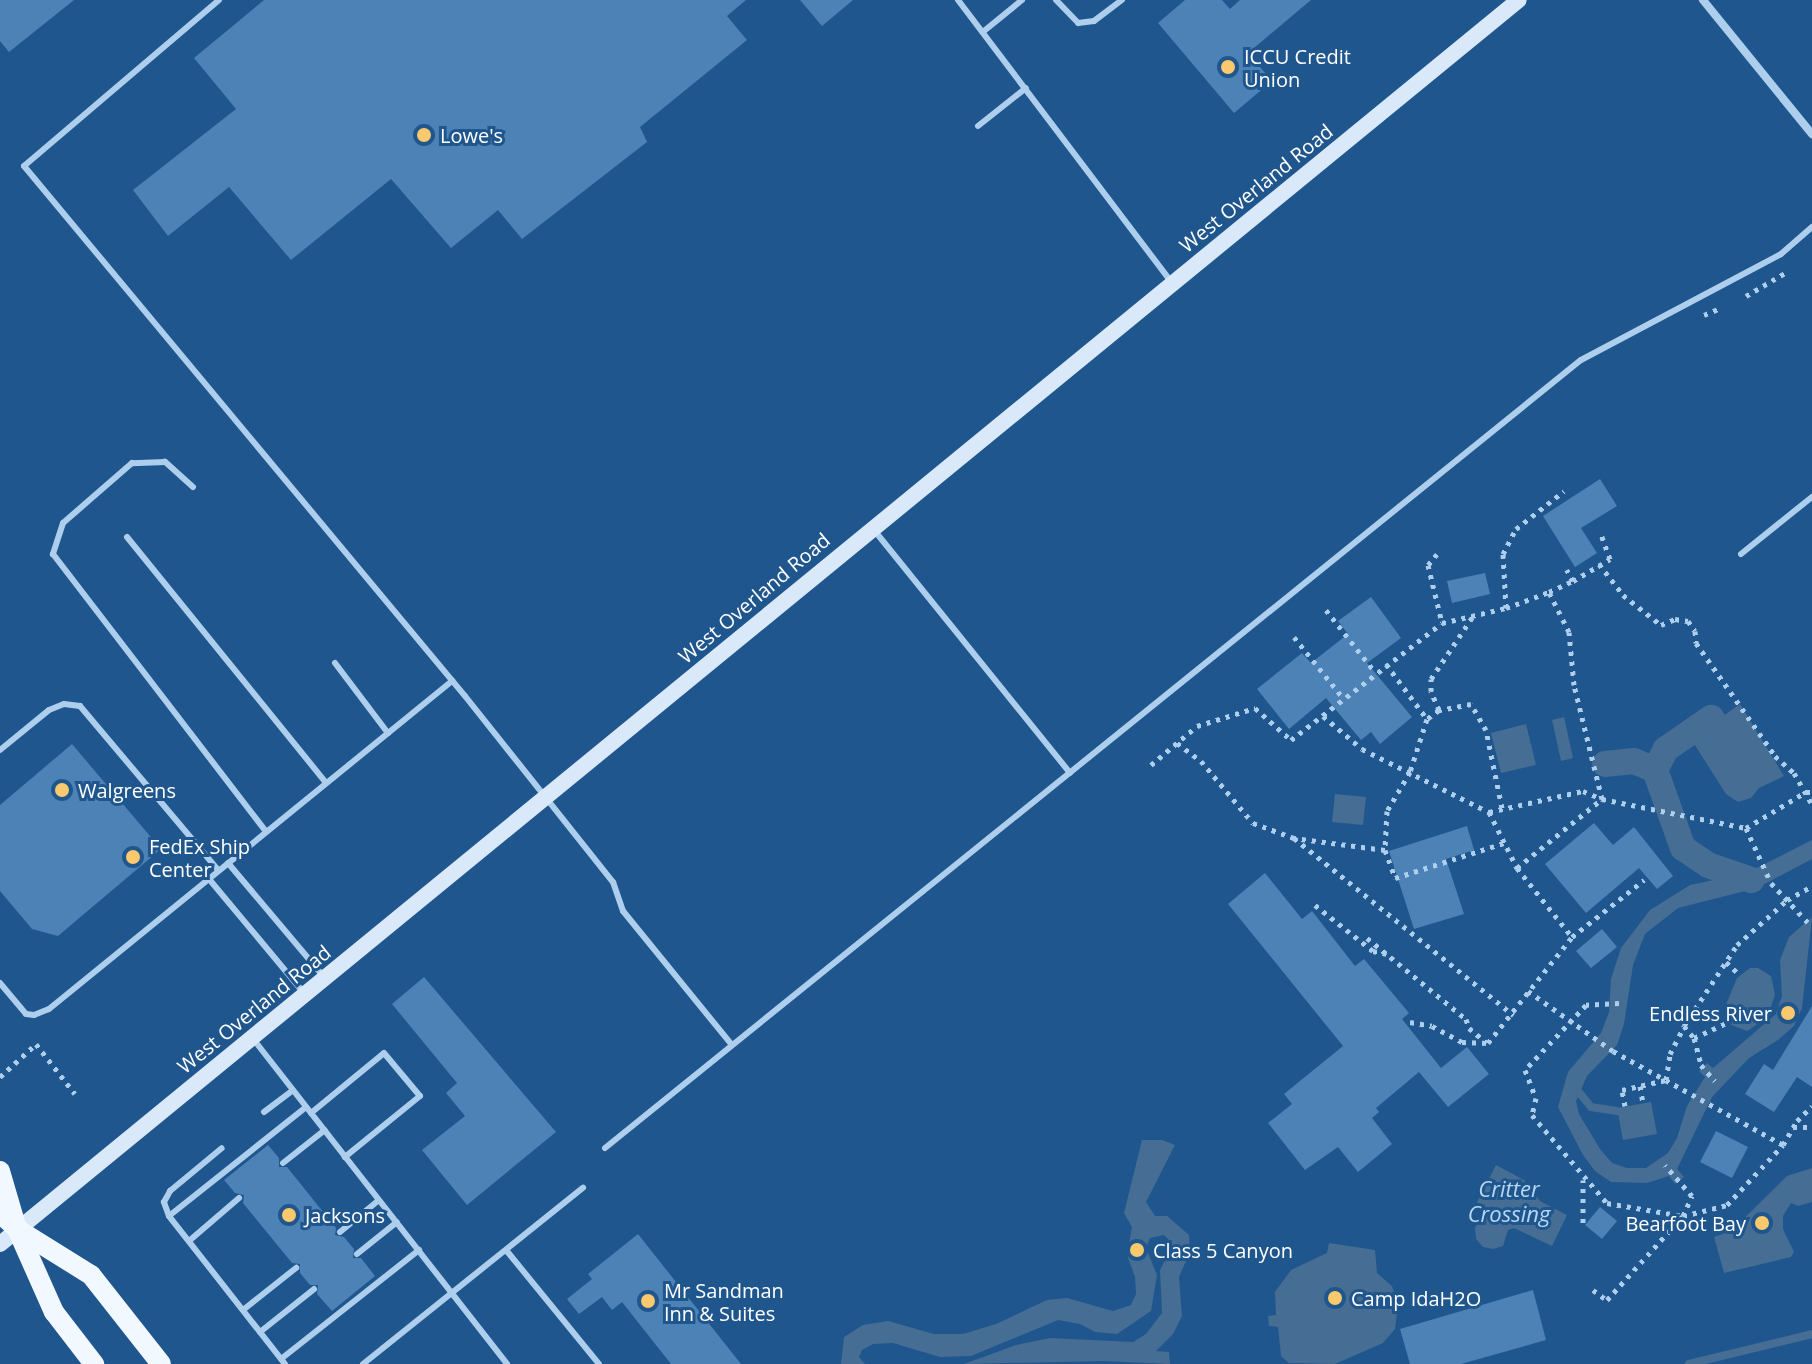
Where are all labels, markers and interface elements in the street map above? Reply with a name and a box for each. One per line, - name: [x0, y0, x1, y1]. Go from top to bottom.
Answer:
- place label: ICCU Credit Union: [1244, 44, 1351, 91]
- marker: ICCU Credit Union: [1219, 58, 1237, 76]
- street label: West Overland Road: [1175, 119, 1337, 257]
- place label: Lowe's: [440, 123, 503, 147]
- marker: Lowe's: [415, 126, 433, 144]
- street label: West Overland Road: [673, 528, 835, 668]
- place label: Walgreens: [78, 778, 176, 802]
- marker: Walgreens: [53, 781, 71, 799]
- place label: FedEx Ship Center: [149, 834, 250, 881]
- marker: FedEx Ship Center: [124, 848, 142, 866]
- street label: West Overland Road: [173, 940, 335, 1078]
- place label: Endless River: [1649, 1001, 1772, 1025]
- marker: Endless River: [1779, 1004, 1797, 1022]
- water label: Critter Crossing: [1468, 1175, 1550, 1226]
- place label: Jacksons: [305, 1203, 385, 1227]
- marker: Jacksons: [280, 1206, 298, 1224]
- place label: Bearfoot Bay: [1625, 1211, 1746, 1235]
- marker: Bearfoot Bay: [1753, 1214, 1771, 1232]
- place label: Class 5 Canyon: [1153, 1238, 1293, 1262]
- marker: Class 5 Canyon: [1128, 1241, 1146, 1259]
- place label: Mr Sandman Inn & Suites: [664, 1278, 784, 1325]
- place label: Camp IdaH2O: [1351, 1286, 1481, 1310]
- marker: Camp IdaH2O: [1326, 1289, 1344, 1307]
- marker: Mr Sandman Inn & Suites: [639, 1292, 657, 1310]

